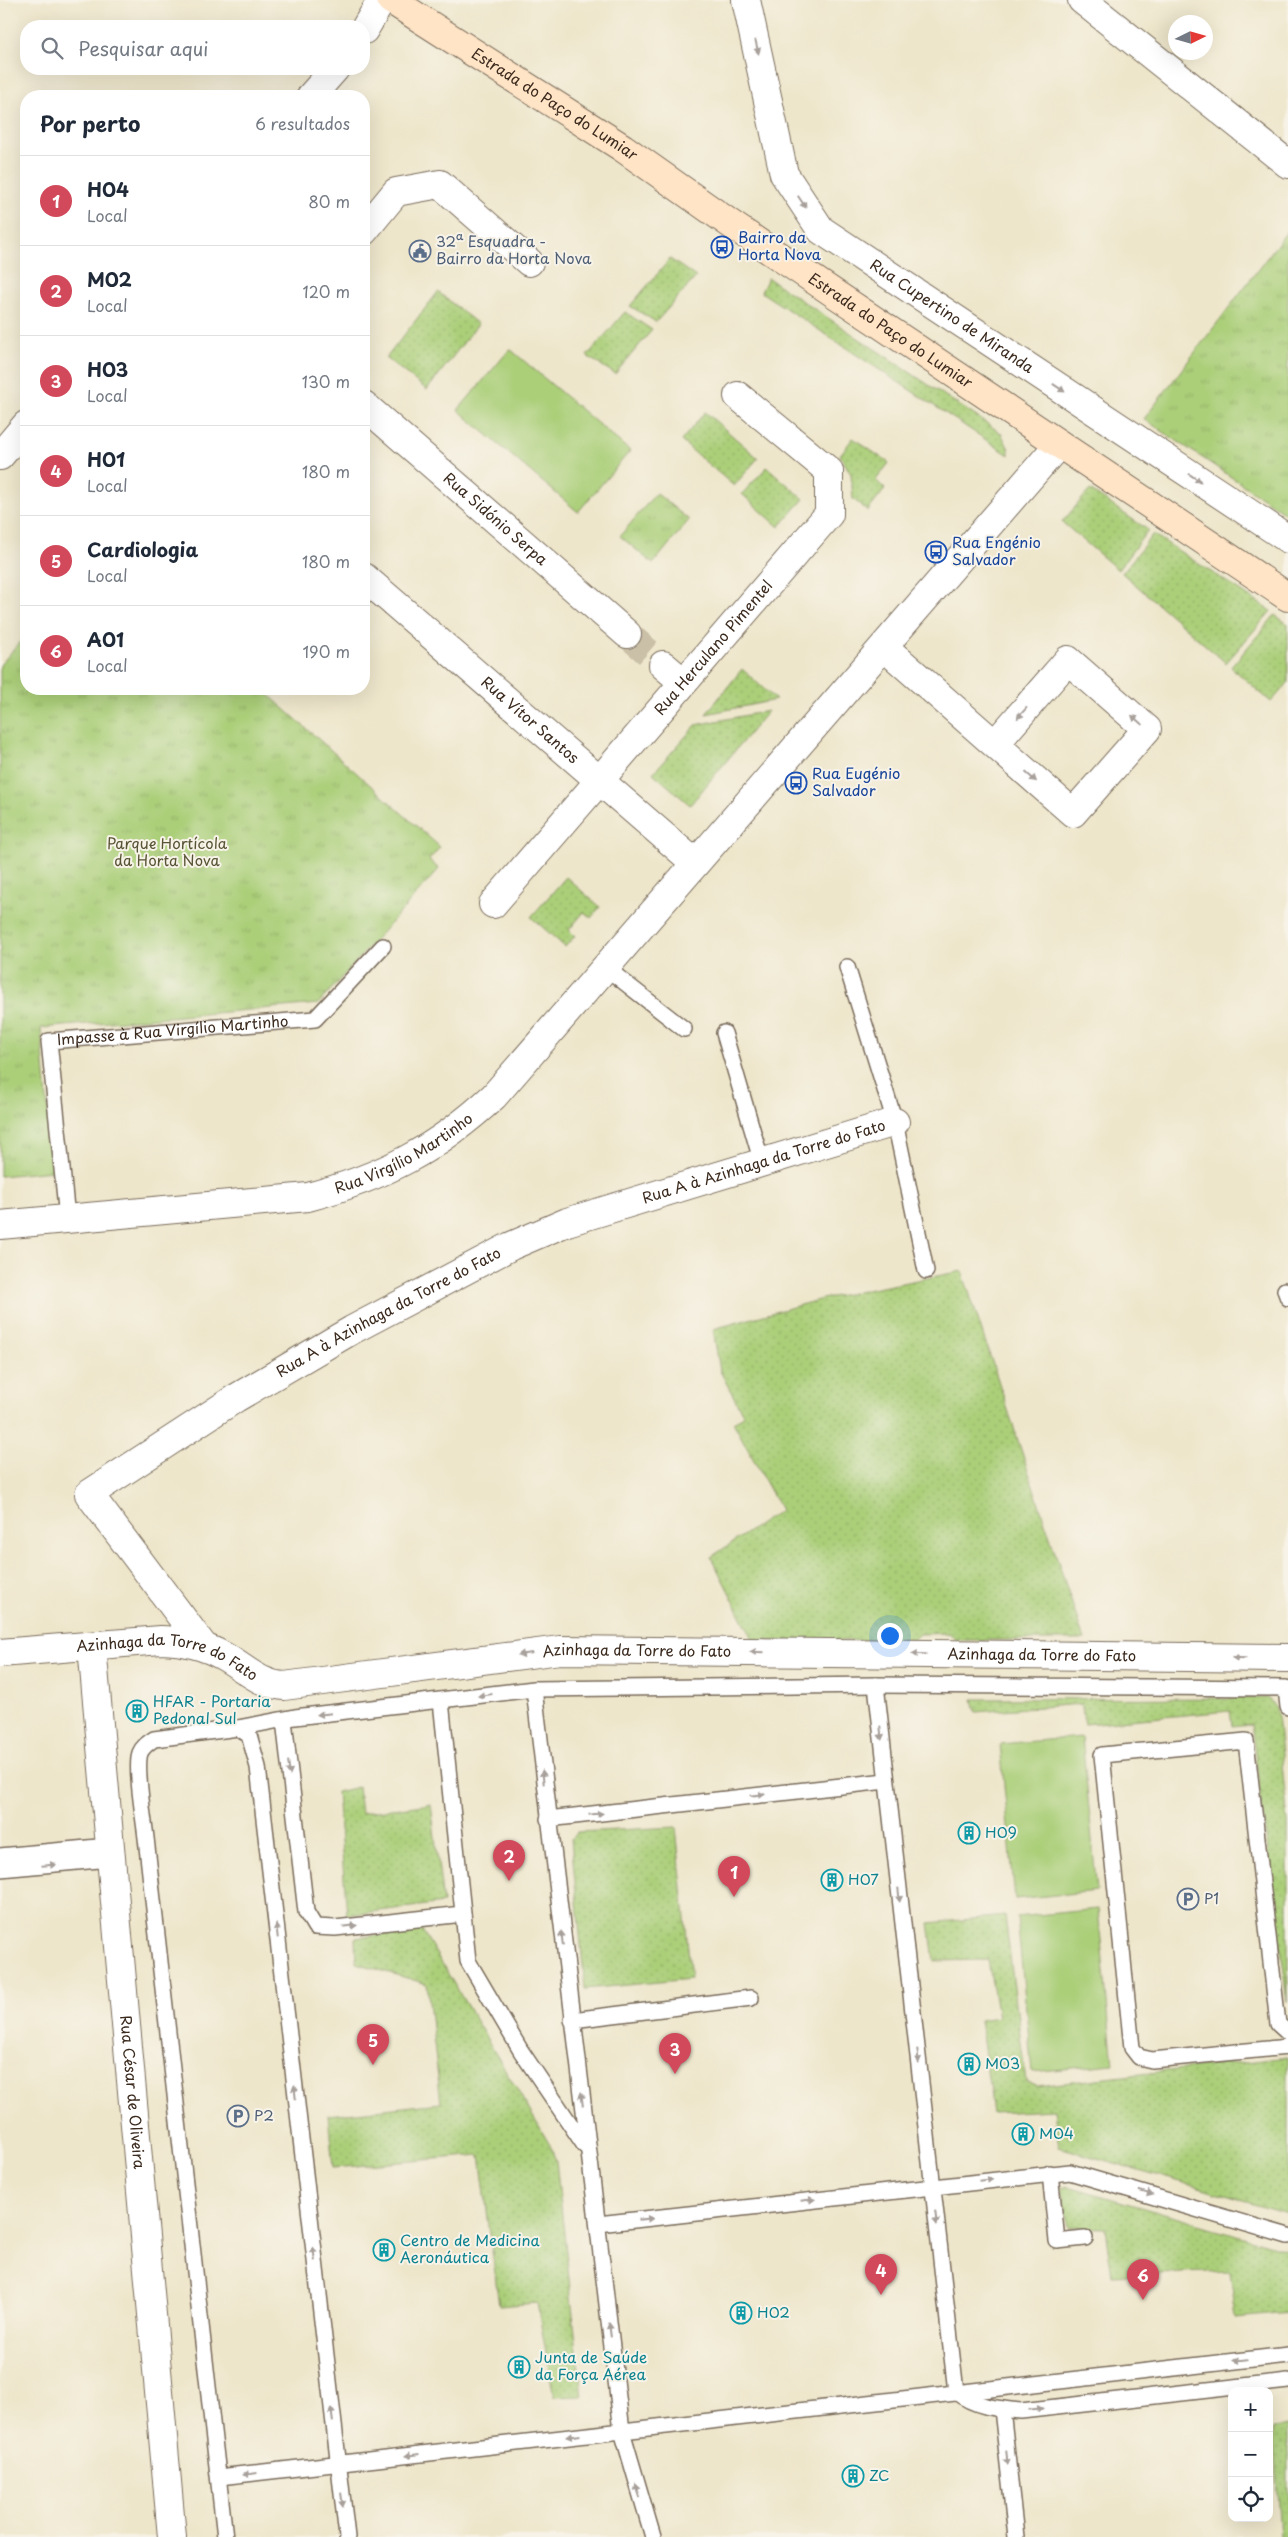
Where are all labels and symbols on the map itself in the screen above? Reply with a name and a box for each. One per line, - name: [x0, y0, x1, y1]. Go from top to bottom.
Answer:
- north arrow: [1168, 15, 1213, 60]
- one-way arrow: [753, 40, 761, 55]
- street label: Estrada do Paço do Lumiar: [468, 41, 643, 165]
- one-way arrow: [797, 195, 807, 208]
- place label: Bairro da Horta Nova: [738, 225, 822, 265]
- place label: 32ª Esquadra - Bairro da Horta Nova: [436, 229, 592, 269]
- bus stop icon: Bairro da Horta Nova: [710, 235, 734, 259]
- public building icon: 32ª Esquadra - Bairro da Horta Nova: [408, 239, 432, 263]
- street label: Rua Cupertino de Miranda: [866, 253, 1040, 378]
- street label: Estrada do Paço do Lumiar: [804, 266, 978, 393]
- one-way arrow: [1053, 383, 1066, 393]
- street label: Rua Sidónio Serpa: [439, 466, 554, 570]
- one-way arrow: [1188, 473, 1202, 482]
- place label: Rua Engénio Salvador: [952, 530, 1041, 570]
- bus stop icon: Rua Engénio Salvador: [924, 540, 948, 564]
- street label: Rua Herculano Pimentel: [648, 574, 777, 719]
- street label: Rua Vítor Santos: [477, 670, 585, 768]
- one-way arrow: [1017, 707, 1028, 719]
- one-way arrow: [1131, 715, 1144, 726]
- place label: Rua Eugénio Salvador: [812, 761, 900, 801]
- bus stop icon: Rua Eugénio Salvador: [784, 771, 808, 795]
- one-way arrow: [1025, 771, 1038, 782]
- park label: Parque Hortícola da Horta Nova: [107, 831, 228, 871]
- street label: Impasse à Rua Virgílio Martinho: [56, 1008, 289, 1050]
- street label: Rua Virgílio Martinho: [331, 1106, 477, 1199]
- street label: Rua A à Azinhaga da Torre do Fato: [639, 1113, 888, 1208]
- street label: Rua A à Azinhaga da Torre do Fato: [271, 1240, 505, 1382]
- your location: [877, 1623, 903, 1649]
- street label: Azinhaga da Torre do Fato: [75, 1627, 263, 1686]
- street label: Azinhaga da Torre do Fato: [541, 1637, 731, 1662]
- street label: Azinhaga da Torre do Fato: [947, 1641, 1136, 1666]
- one-way arrow: [749, 1648, 765, 1656]
- one-way arrow: [516, 1650, 532, 1658]
- one-way arrow: [911, 1650, 927, 1658]
- one-way arrow: [1231, 1654, 1247, 1662]
- place label: HFAR - Portaria Pedonal Sul: [153, 1689, 271, 1729]
- one-way arrow: [477, 1691, 493, 1699]
- building icon: HFAR - Portaria Pedonal Sul: [125, 1699, 149, 1723]
- one-way arrow: [316, 1710, 332, 1718]
- one-way arrow: [877, 1726, 885, 1742]
- one-way arrow: [285, 1760, 293, 1776]
- one-way arrow: [539, 1768, 547, 1784]
- one-way arrow: [750, 1791, 766, 1799]
- one-way arrow: [589, 1810, 605, 1818]
- place label: H09: [985, 1820, 1017, 1843]
- building icon: H09: [957, 1821, 981, 1845]
- pin: 2: [493, 1840, 525, 1881]
- pin: 1: [718, 1856, 750, 1897]
- one-way arrow: [41, 1861, 57, 1869]
- place label: H07: [848, 1867, 879, 1890]
- building icon: H07: [820, 1868, 844, 1892]
- place label: P1: [1204, 1886, 1219, 1909]
- one-way arrow: [895, 1887, 903, 1903]
- parking icon: P1: [1176, 1887, 1200, 1911]
- one-way arrow: [342, 1922, 358, 1930]
- one-way arrow: [272, 1923, 280, 1939]
- one-way arrow: [558, 1930, 566, 1946]
- street label: Rua César de Oliveira: [115, 2014, 152, 2171]
- pin: 5: [357, 2024, 389, 2065]
- pin: 3: [659, 2033, 691, 2074]
- one-way arrow: [914, 2048, 922, 2064]
- place label: M03: [985, 2051, 1020, 2074]
- building icon: M03: [957, 2052, 981, 2076]
- one-way arrow: [291, 2084, 299, 2100]
- one-way arrow: [578, 2091, 586, 2107]
- place label: P2: [254, 2103, 274, 2126]
- parking icon: P2: [226, 2104, 250, 2128]
- place label: M04: [1039, 2121, 1074, 2144]
- building icon: M04: [1011, 2122, 1035, 2146]
- one-way arrow: [979, 2176, 995, 2184]
- one-way arrow: [1138, 2190, 1153, 2198]
- one-way arrow: [800, 2196, 816, 2204]
- one-way arrow: [932, 2210, 940, 2226]
- one-way arrow: [638, 2215, 654, 2223]
- place label: Centro de Medicina Aeronáutica: [400, 2228, 540, 2268]
- building icon: Centro de Medicina Aeronáutica: [372, 2238, 396, 2262]
- one-way arrow: [310, 2245, 318, 2261]
- pin: 4: [865, 2254, 897, 2295]
- pin: 6: [1127, 2259, 1159, 2300]
- place label: H02: [757, 2300, 790, 2323]
- building icon: H02: [729, 2301, 753, 2325]
- one-way arrow: [606, 2322, 614, 2338]
- place label: Junta de Saúde da Força Aérea: [535, 2345, 647, 2385]
- building icon: Junta de Saúde da Força Aérea: [507, 2355, 531, 2379]
- one-way arrow: [1231, 2356, 1247, 2364]
- one-way arrow: [1028, 2405, 1044, 2413]
- one-way arrow: [328, 2407, 336, 2423]
- one-way arrow: [565, 2432, 581, 2440]
- one-way arrow: [1003, 2450, 1011, 2466]
- one-way arrow: [403, 2451, 419, 2459]
- place label: ZC: [869, 2463, 890, 2486]
- building icon: ZC: [841, 2464, 865, 2488]
- one-way arrow: [242, 2470, 258, 2478]
- one-way arrow: [634, 2483, 641, 2498]
- one-way arrow: [338, 2493, 346, 2509]

